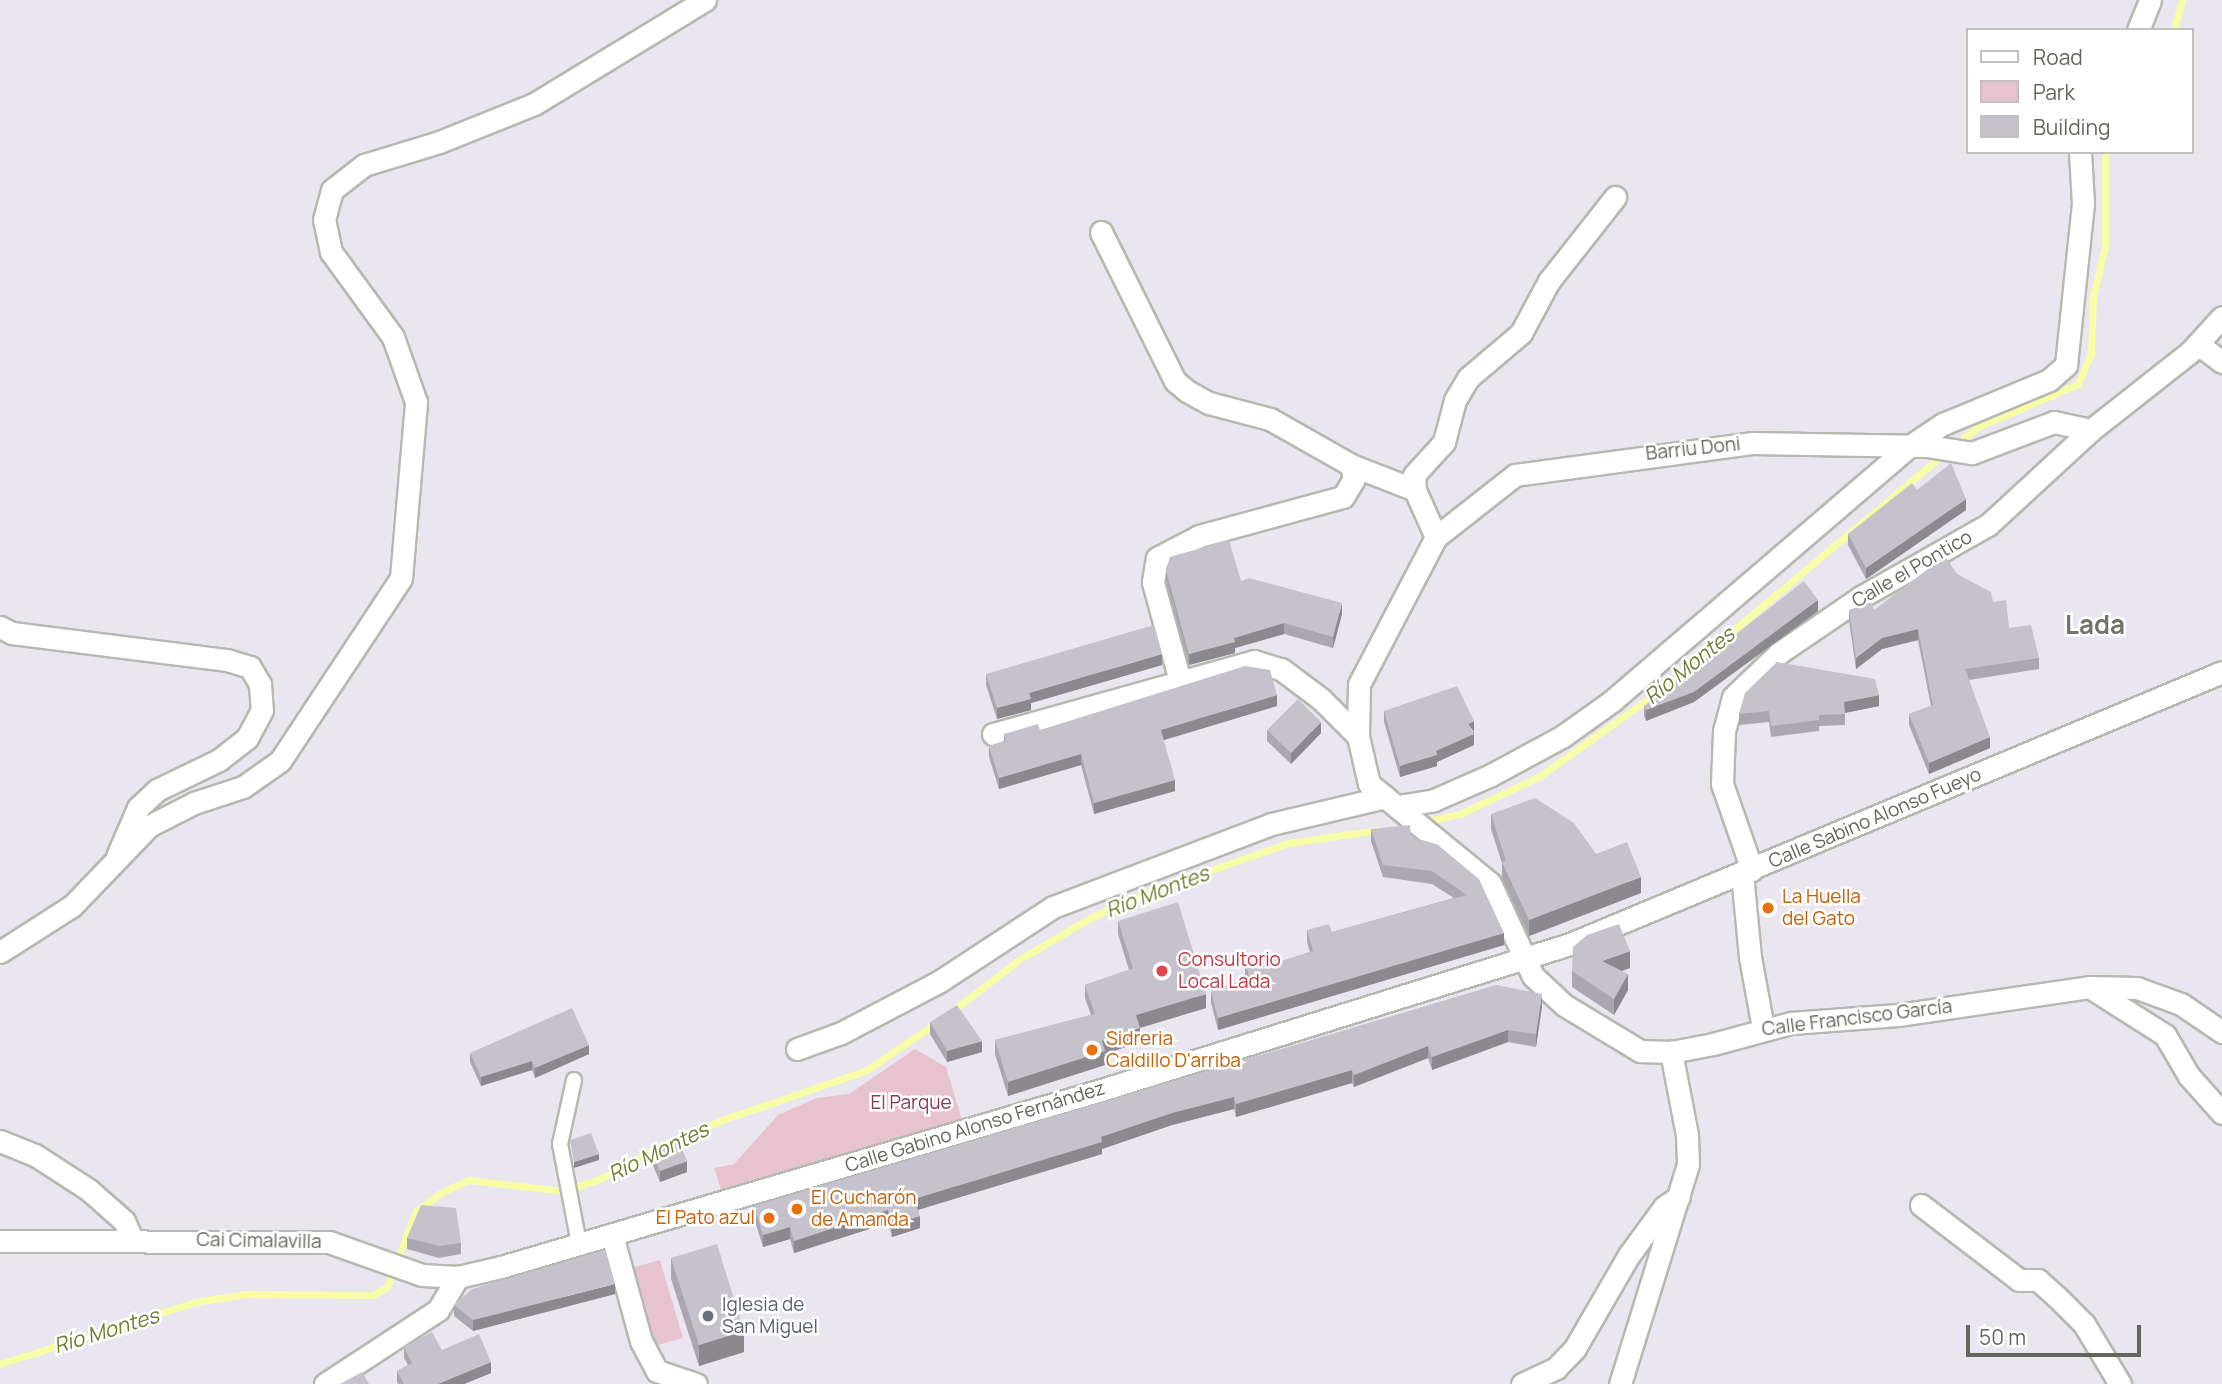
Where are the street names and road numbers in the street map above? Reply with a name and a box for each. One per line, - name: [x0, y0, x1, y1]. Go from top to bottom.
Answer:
- street label: Barriu Doni: [1644, 433, 1742, 465]
- street label: Calle el Pontico: [1848, 525, 1976, 613]
- street label: Calle Sabino Alonso Fueyo: [1765, 763, 1985, 873]
- street label: Calle Francisco García: [1761, 995, 1953, 1041]
- street label: Calle Gabino Alonso Fernández: [842, 1077, 1108, 1177]
- street label: Cai Cimalavilla: [196, 1229, 322, 1253]

